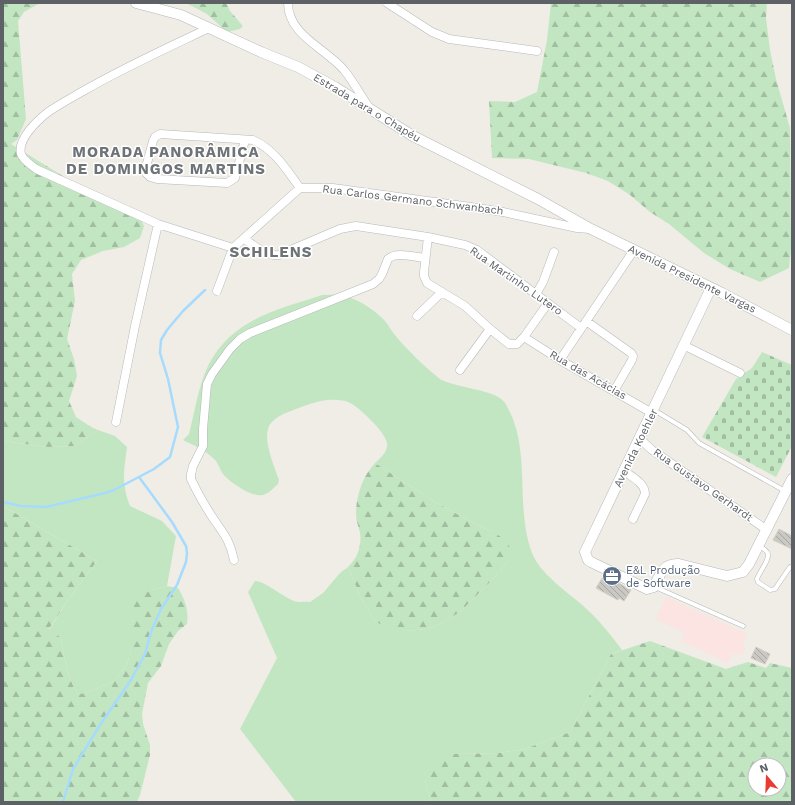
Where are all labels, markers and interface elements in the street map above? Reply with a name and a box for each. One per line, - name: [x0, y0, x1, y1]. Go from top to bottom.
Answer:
- street label: Estrada para o Chapéu: [311, 71, 423, 145]
- district label: MORADA PANORÂMICA DE DOMINGOS MARTINS: [66, 143, 266, 178]
- street label: Rua Carlos Germano Schwanbach: [322, 182, 504, 218]
- street label: Avenida Presidente Vargas: [626, 242, 758, 316]
- district label: SCHILENS: [229, 243, 313, 261]
- street label: Rua Martinho Lutero: [467, 244, 565, 318]
- street label: Rua das Acácias: [547, 348, 629, 402]
- street label: Avenida Koehler: [611, 406, 661, 490]
- street label: Rua Gustavo Gerhardt: [651, 446, 756, 525]
- place label: E&L Produção de Software: [626, 564, 700, 590]
- office icon: E&L Produção de Software: [601, 565, 623, 587]
- north arrow: [747, 757, 787, 797]
- text: N: [758, 761, 770, 775]

